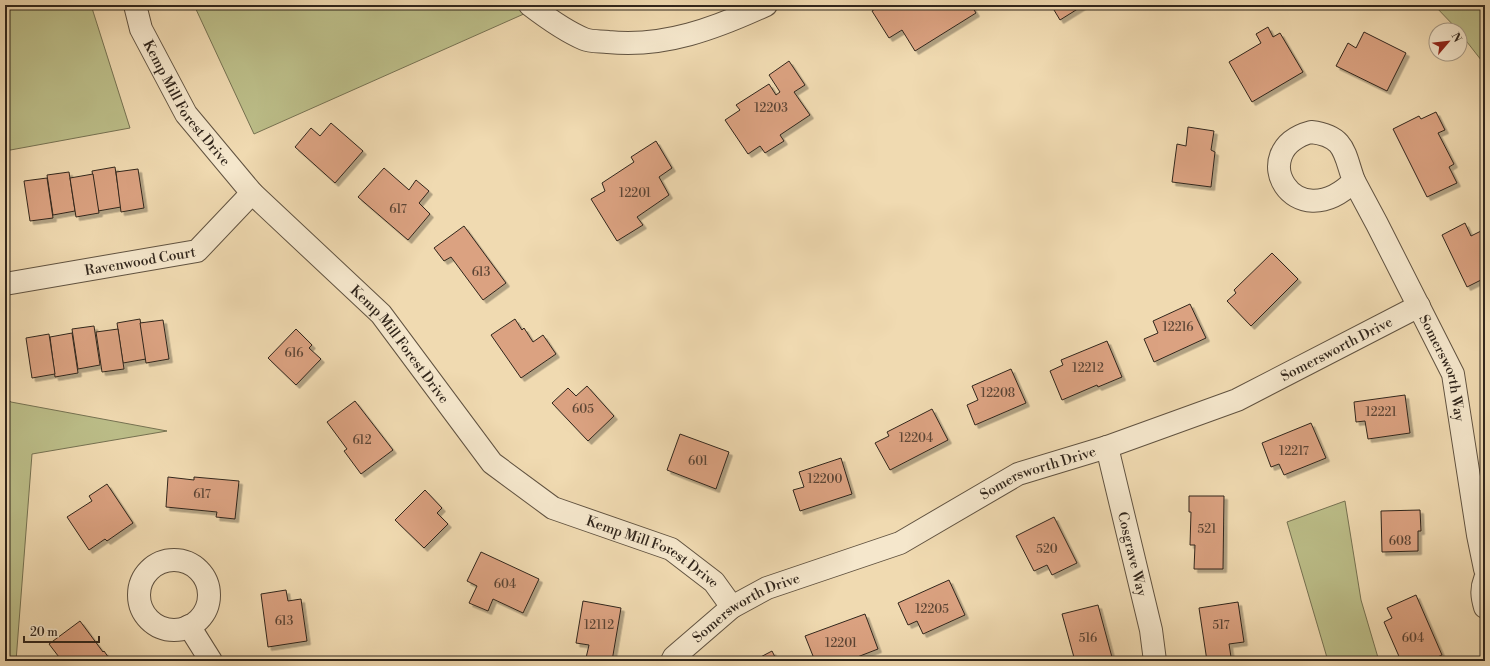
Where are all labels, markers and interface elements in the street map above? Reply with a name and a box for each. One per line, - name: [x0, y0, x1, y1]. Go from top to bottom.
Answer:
- north arrow: [1428, 22, 1468, 62]
- text: N: [1448, 31, 1464, 45]
- street label: Kemp Mill Forest Drive: [138, 37, 234, 170]
- house number: 12203: [754, 101, 788, 116]
- house number: 12201: [619, 186, 652, 201]
- house number: 617: [389, 202, 407, 217]
- street label: Ravenwood Court: [83, 243, 197, 280]
- house number: 613: [472, 265, 491, 280]
- street label: Kemp Mill Forest Drive: [346, 282, 453, 407]
- street label: Somersworth Way: [1414, 312, 1468, 423]
- street label: Somersworth Drive: [1278, 313, 1396, 386]
- house number: 12216: [1162, 320, 1194, 335]
- house number: 616: [285, 346, 303, 361]
- house number: 12212: [1072, 361, 1104, 376]
- house number: 12208: [981, 386, 1015, 401]
- house number: 605: [572, 402, 594, 417]
- house number: 12221: [1365, 405, 1397, 420]
- house number: 12204: [899, 431, 933, 446]
- house number: 612: [352, 433, 372, 448]
- street label: Somersworth Drive: [977, 443, 1098, 504]
- house number: 12217: [1279, 444, 1309, 459]
- house number: 601: [688, 454, 709, 469]
- house number: 12200: [807, 472, 843, 487]
- house number: 617: [193, 487, 211, 502]
- street label: Cosgrave Way: [1113, 510, 1151, 599]
- street label: Kemp Mill Forest Drive: [584, 512, 723, 591]
- house number: 521: [1198, 522, 1217, 537]
- house number: 608: [1389, 534, 1411, 549]
- house number: 520: [1036, 542, 1058, 557]
- street label: Somersworth Drive: [689, 570, 802, 647]
- house number: 604: [494, 577, 516, 592]
- house number: 12205: [915, 602, 949, 617]
- house number: 613: [275, 614, 294, 629]
- scale bar: [24, 618, 99, 644]
- house number: 12112: [584, 618, 614, 633]
- house number: 517: [1212, 618, 1230, 633]
- text: 20 m: [30, 625, 58, 640]
- house number: 516: [1079, 631, 1097, 646]
- house number: 604: [1402, 631, 1424, 646]
- house number: 12201: [825, 636, 858, 651]

